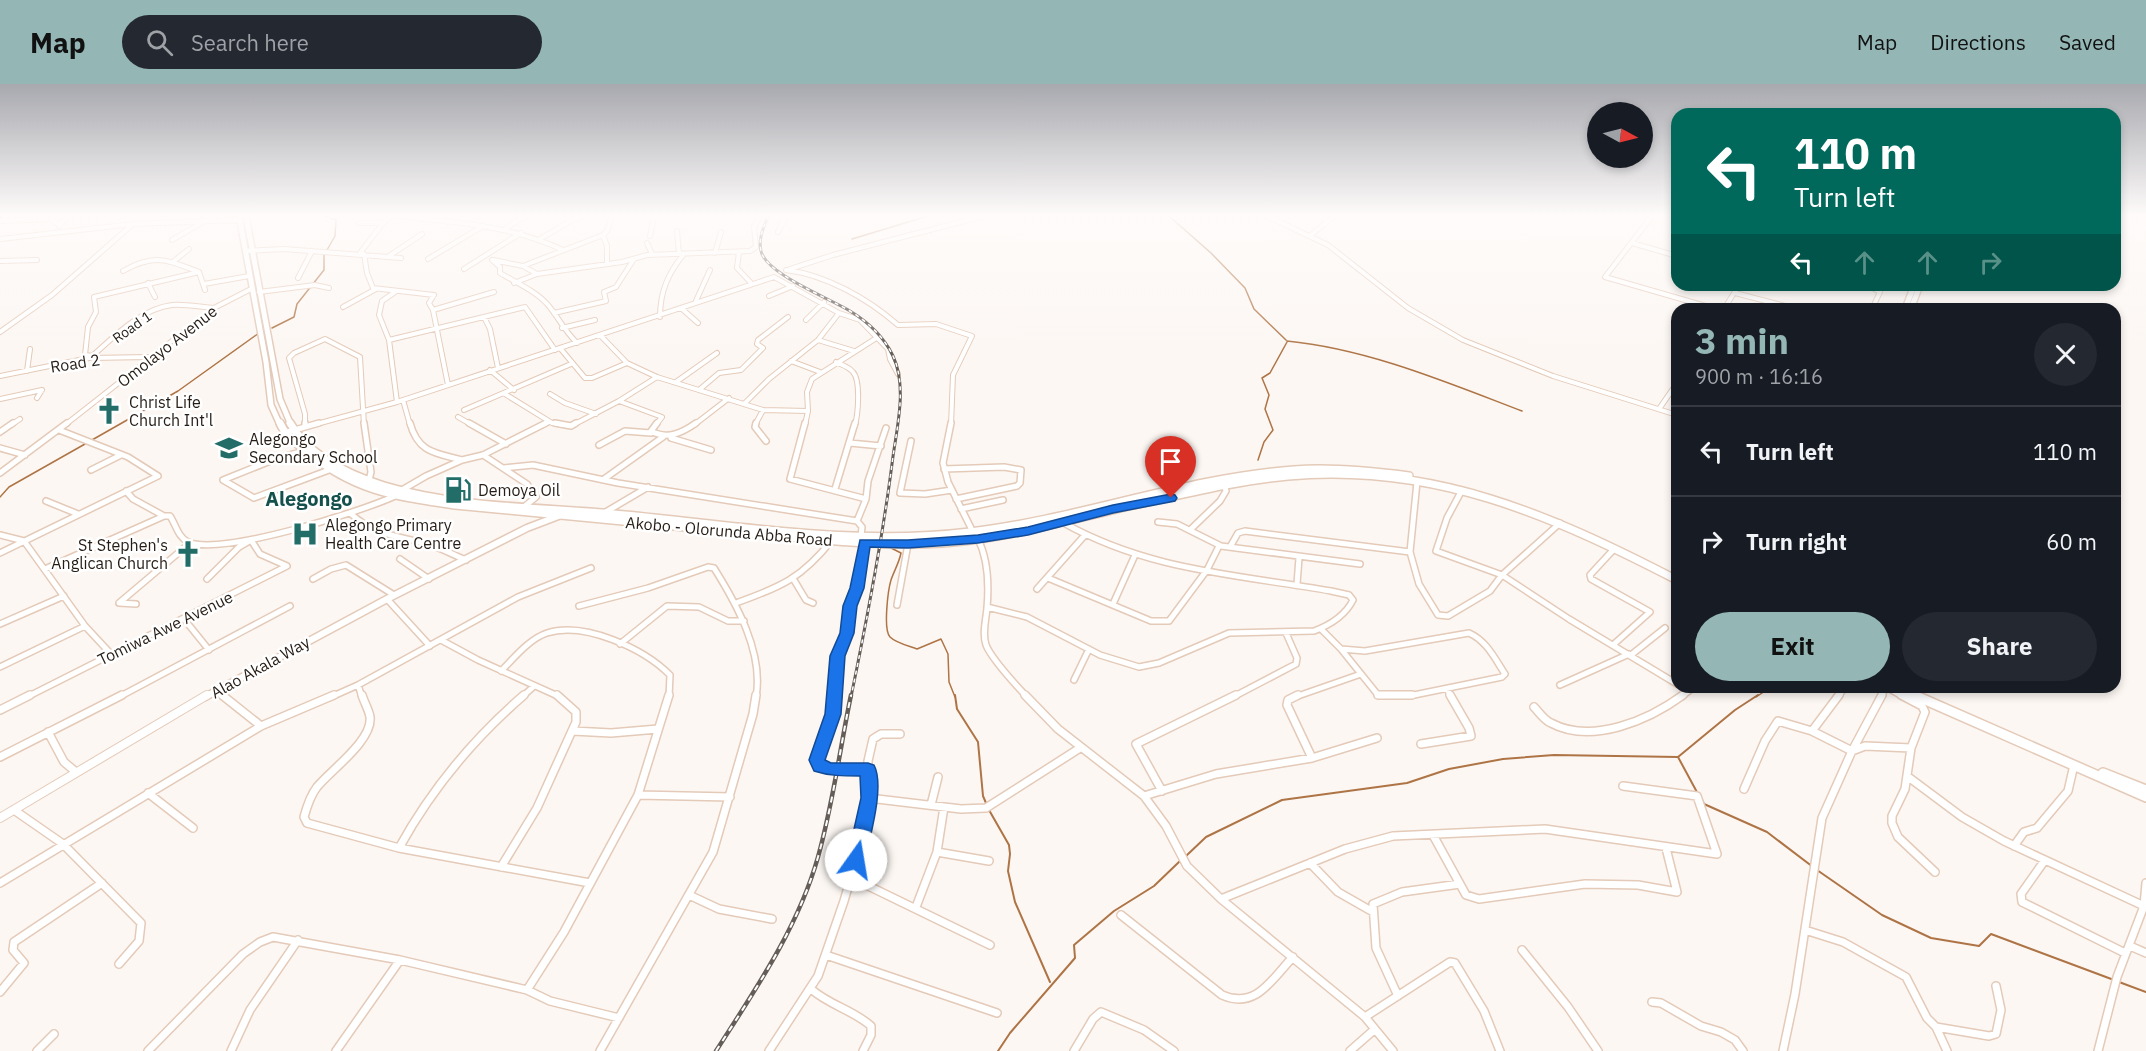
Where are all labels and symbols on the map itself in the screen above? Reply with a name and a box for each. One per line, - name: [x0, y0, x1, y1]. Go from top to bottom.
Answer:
- north arrow: [1587, 102, 1653, 168]
- street label: Omolayo Avenue: [113, 301, 221, 391]
- street label: Road 1: [109, 307, 155, 347]
- street label: Road 2: [49, 349, 101, 377]
- place label: Christ Life Church Int'l: [129, 392, 213, 430]
- church icon: Christ Life Church Int'l: [94, 396, 124, 426]
- place label: Alegongo Secondary School: [249, 429, 377, 467]
- school or university icon: Alegongo Secondary School: [214, 433, 244, 463]
- pin: [1145, 436, 1196, 498]
- fuel station icon: Demoya Oil: [443, 475, 473, 505]
- place label: Demoya Oil: [478, 480, 560, 500]
- district label: Alegongo: [265, 485, 353, 512]
- street label: Akobo - Olorunda Abba Road: [625, 512, 833, 550]
- place label: Alegongo Primary Health Care Centre: [325, 515, 461, 553]
- hospital icon: Alegongo Primary Health Care Centre: [290, 519, 320, 549]
- place label: St Stephen's Anglican Church: [51, 535, 168, 573]
- church icon: St Stephen's Anglican Church: [173, 539, 203, 569]
- street label: Tomiwa Awe Avenue: [94, 587, 236, 669]
- street label: Alao Akala Way: [207, 632, 313, 702]
- position arrow: [824, 828, 888, 892]

